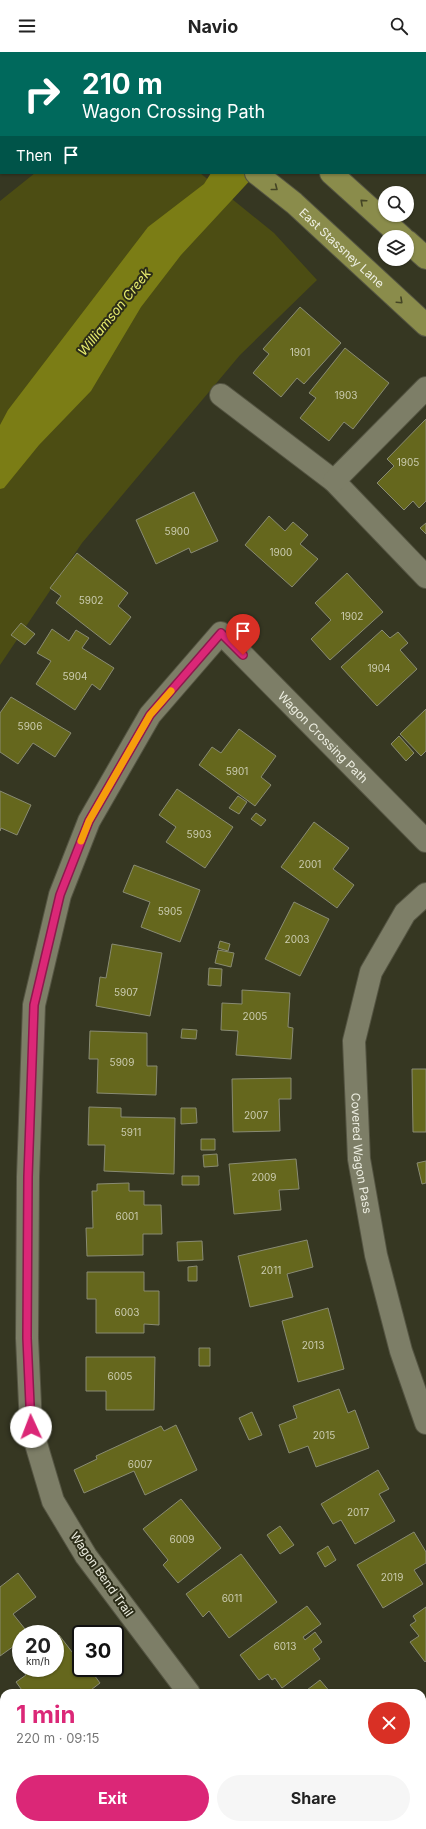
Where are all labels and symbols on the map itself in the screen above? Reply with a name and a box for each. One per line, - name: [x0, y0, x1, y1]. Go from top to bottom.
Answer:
- one-way arrow: [271, 183, 278, 190]
- one-way arrow: [360, 199, 368, 206]
- street label: East Stassney Lane: [297, 205, 388, 290]
- water label: Williamson Creek: [74, 265, 154, 359]
- one-way arrow: [396, 297, 403, 304]
- house number: 1901: [290, 346, 310, 358]
- house number: 1903: [335, 389, 357, 401]
- house number: 1905: [397, 456, 419, 468]
- house number: 5900: [165, 525, 189, 537]
- house number: 1900: [270, 546, 292, 558]
- house number: 5902: [79, 594, 103, 606]
- house number: 1902: [341, 610, 363, 622]
- pin: [226, 614, 260, 655]
- house number: 1904: [367, 662, 391, 674]
- house number: 5904: [62, 670, 88, 682]
- street label: Wagon Crossing Path: [275, 688, 372, 786]
- house number: 5906: [18, 720, 42, 732]
- house number: 5901: [226, 765, 248, 777]
- house number: 5903: [187, 828, 211, 840]
- house number: 2001: [299, 858, 321, 870]
- house number: 5905: [158, 905, 182, 917]
- house number: 2003: [285, 933, 309, 945]
- house number: 5907: [114, 986, 138, 998]
- house number: 2005: [243, 1010, 267, 1022]
- house number: 5909: [110, 1056, 134, 1068]
- street label: Covered Wagon Pass: [349, 1092, 376, 1215]
- house number: 2007: [244, 1109, 268, 1121]
- house number: 5911: [121, 1126, 141, 1138]
- house number: 2009: [252, 1171, 276, 1183]
- house number: 6001: [116, 1210, 138, 1222]
- house number: 2011: [261, 1264, 281, 1276]
- house number: 6003: [115, 1306, 140, 1318]
- house number: 2013: [302, 1339, 324, 1351]
- house number: 6005: [108, 1370, 132, 1382]
- position arrow: [10, 1406, 52, 1448]
- house number: 2015: [313, 1429, 335, 1441]
- house number: 6007: [128, 1458, 152, 1470]
- house number: 2017: [347, 1506, 369, 1518]
- street label: Wagon Bend Trail: [67, 1529, 137, 1619]
- house number: 6009: [169, 1533, 195, 1545]
- house number: 2019: [381, 1571, 403, 1583]
- house number: 6011: [222, 1592, 242, 1604]
- speed limit sign: 30: [72, 1625, 124, 1677]
- house number: 6013: [274, 1640, 296, 1652]

